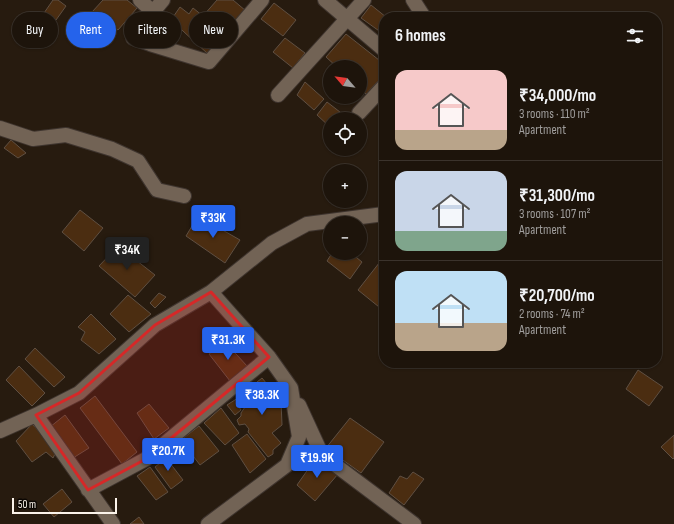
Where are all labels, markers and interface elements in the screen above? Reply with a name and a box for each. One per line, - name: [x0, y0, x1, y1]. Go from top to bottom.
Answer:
- chip: Buy: [12, 12, 58, 48]
- chip: Rent: [66, 12, 116, 48]
- chip: Filters: [124, 12, 181, 48]
- chip: New: [189, 12, 238, 48]
- icon: filters: [624, 25, 646, 47]
- text: 6 homes: [395, 26, 446, 46]
- north arrow: [323, 60, 367, 104]
- map controls: [323, 60, 367, 260]
- icon: home: [427, 86, 475, 134]
- text: ₹34,000/mo: [519, 86, 596, 106]
- text: 3 rooms · 110 m²: [519, 106, 590, 122]
- button: locate: [323, 112, 367, 156]
- text: Apartment: [519, 122, 566, 138]
- button: +: [323, 164, 367, 208]
- text: ₹31,300/mo: [519, 186, 595, 206]
- icon: home: [427, 187, 475, 235]
- pin: ₹33K: [189, 205, 237, 239]
- text: 3 rooms · 107 m²: [519, 206, 591, 222]
- text: ₹33K: [200, 210, 226, 226]
- button: −: [323, 216, 367, 260]
- text: Apartment: [519, 222, 566, 238]
- pin: ₹34K: [103, 237, 151, 271]
- text: ₹34K: [114, 242, 140, 258]
- text: ₹20,700/mo: [519, 286, 595, 306]
- icon: home: [427, 287, 475, 335]
- text: 2 rooms · 74 m²: [519, 306, 585, 322]
- text: Apartment: [519, 322, 566, 338]
- pin: ₹31.3K: [195, 327, 261, 361]
- text: ₹31.3K: [211, 332, 245, 348]
- pin: ₹38.3K: [229, 382, 295, 416]
- text: ₹38.3K: [245, 387, 279, 403]
- pin: ₹20.7K: [135, 438, 201, 472]
- text: ₹20.7K: [151, 443, 185, 459]
- pin: ₹19.9K: [284, 445, 350, 479]
- text: ₹19.9K: [300, 450, 334, 466]
- scale bar: [12, 496, 117, 515]
- text: 50 m: [18, 498, 36, 511]

